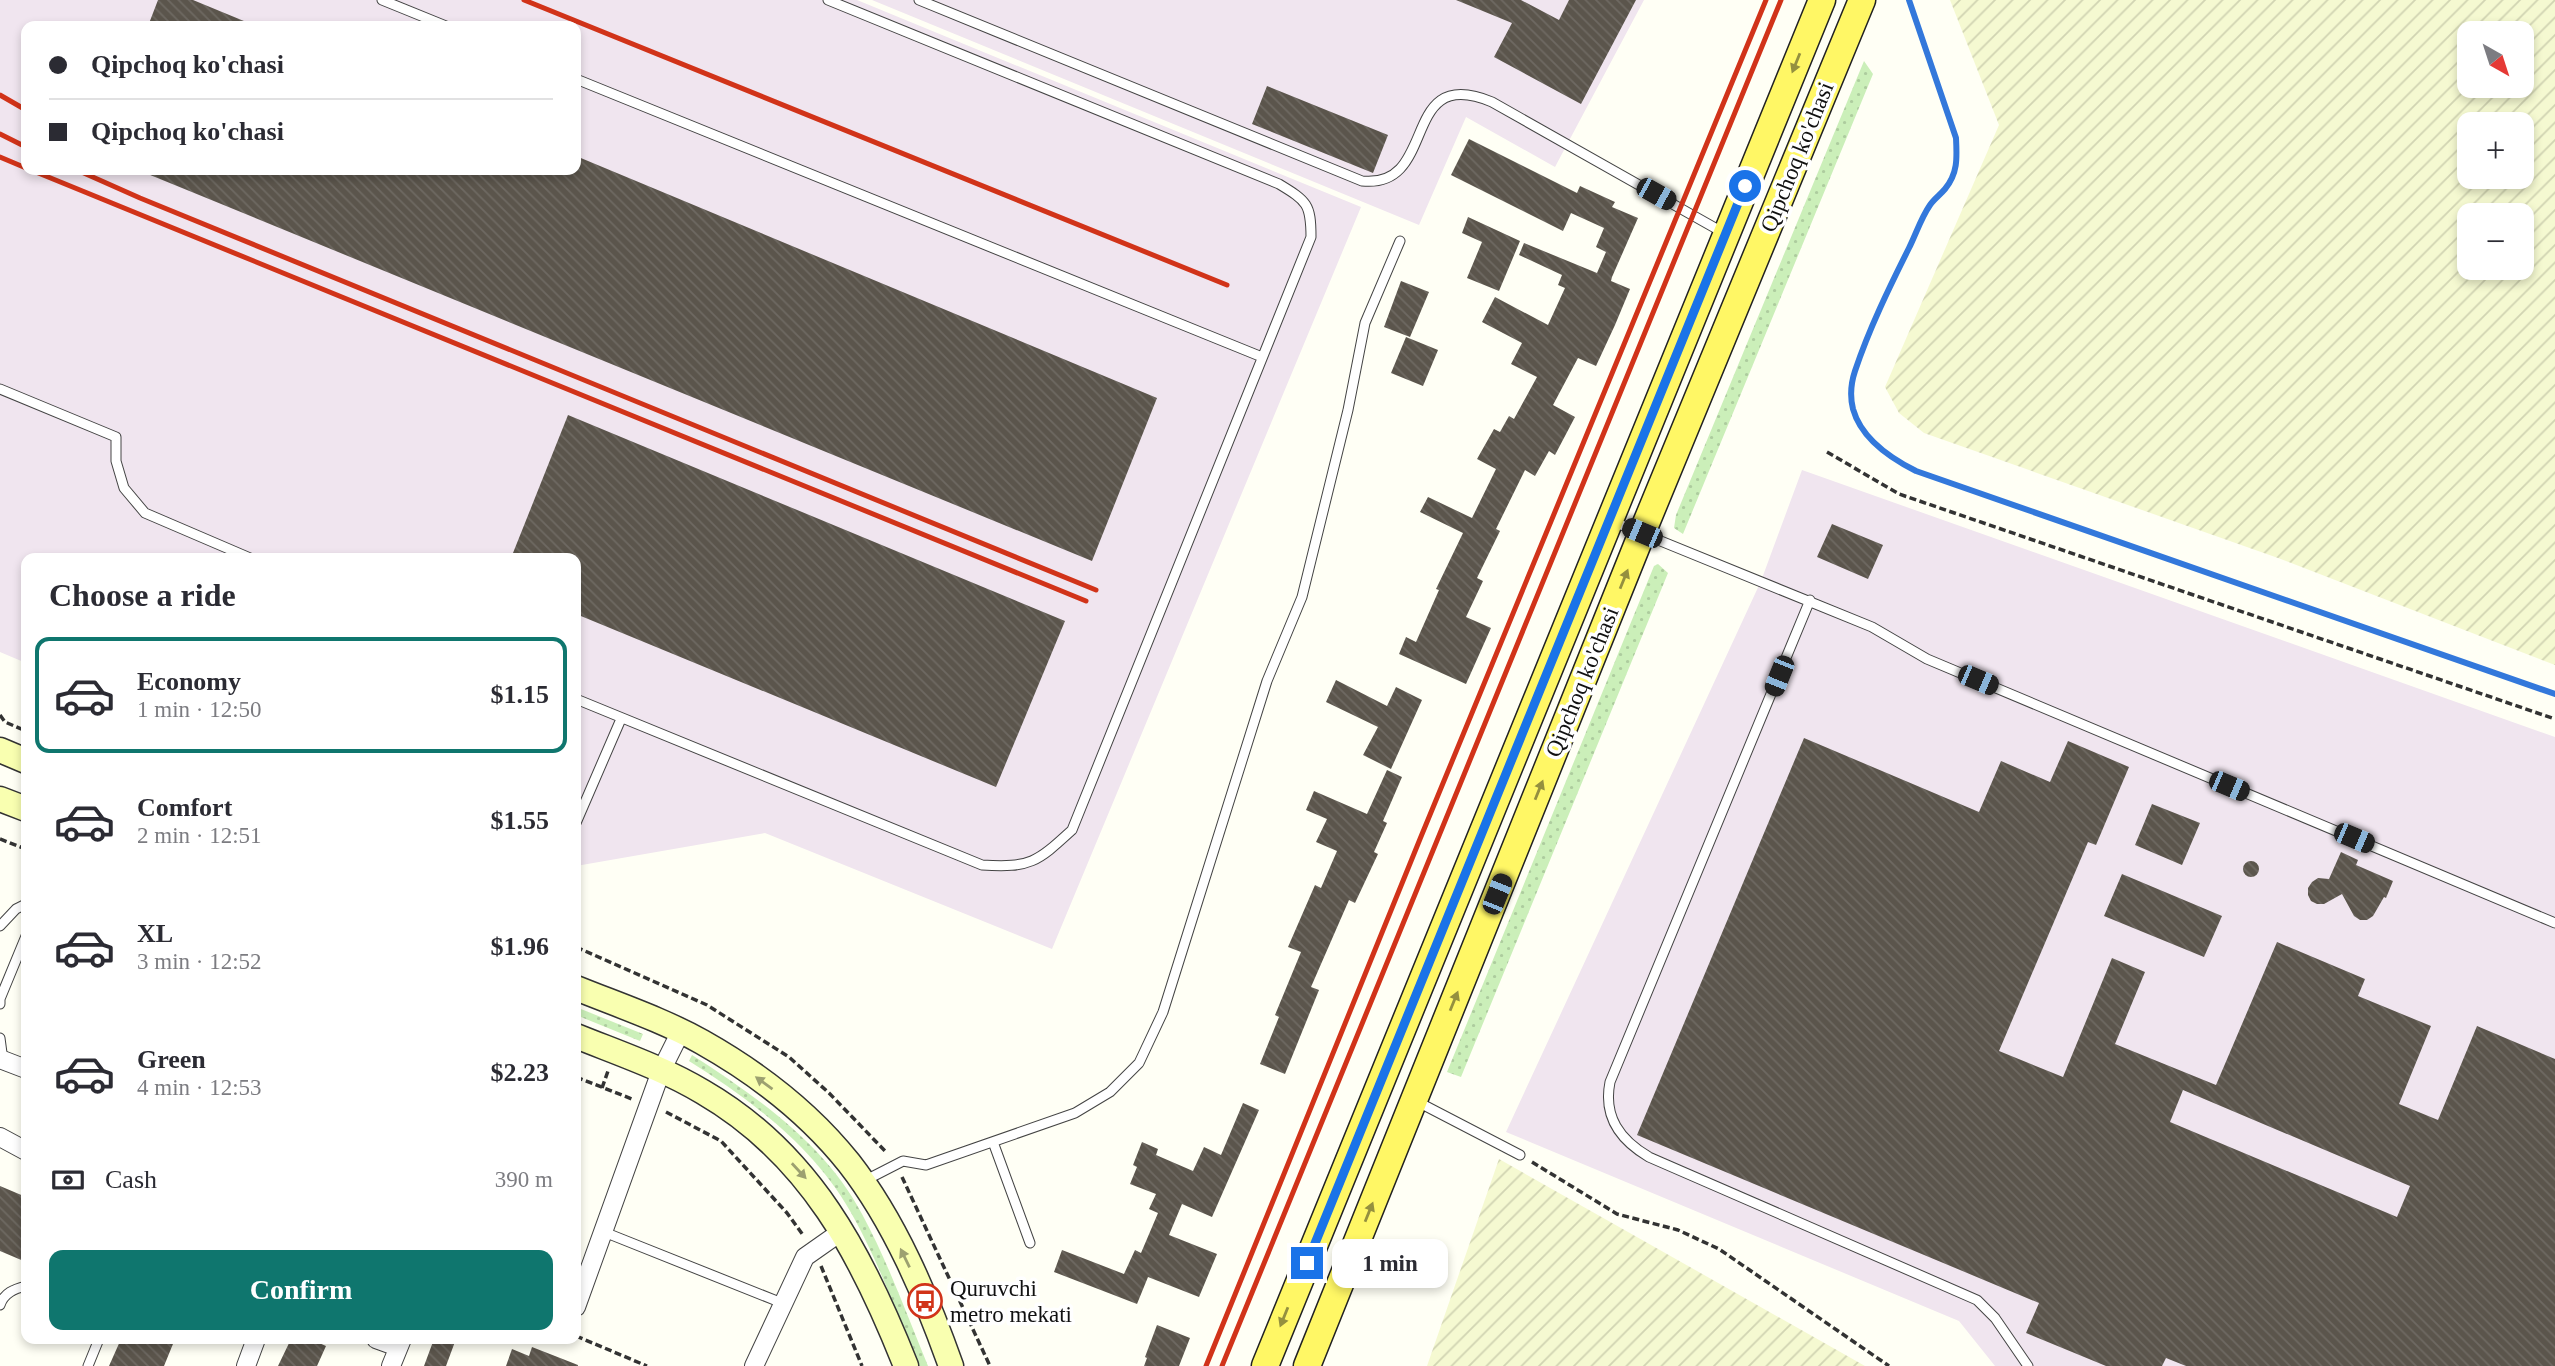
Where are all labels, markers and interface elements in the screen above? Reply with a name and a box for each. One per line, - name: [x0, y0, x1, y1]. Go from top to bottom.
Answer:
- north arrow: [2457, 21, 2534, 98]
- map controls: [2457, 21, 2534, 280]
- text: Qipchoq ko'chasi: [91, 50, 284, 79]
- one-way arrow: [1790, 53, 1801, 74]
- street label: Qipchoq ko'chasi: [1756, 78, 1838, 236]
- button: +: [2457, 112, 2534, 189]
- text: Qipchoq ko'chasi: [91, 117, 284, 146]
- route start: [1729, 170, 1761, 202]
- car: [1633, 175, 1680, 213]
- button: −: [2457, 203, 2534, 280]
- car: [1619, 515, 1666, 551]
- one-way arrow: [1618, 568, 1629, 589]
- text: Choose a ride: [49, 577, 236, 613]
- street label: Qipchoq ko'chasi: [1541, 603, 1623, 761]
- car: [1762, 653, 1797, 699]
- car: [1955, 662, 2002, 698]
- icon: car: [53, 664, 116, 727]
- text: Economy: [137, 667, 241, 696]
- text: $1.15: [491, 680, 549, 709]
- text: 1 min · 12:50: [137, 697, 262, 722]
- car: [2206, 768, 2253, 804]
- one-way arrow: [1533, 779, 1544, 800]
- icon: car: [53, 790, 116, 853]
- text: Comfort: [137, 793, 232, 822]
- text: $1.55: [491, 806, 549, 835]
- car: [2331, 820, 2378, 856]
- text: 2 min · 12:51: [137, 823, 262, 848]
- car: [1480, 871, 1515, 917]
- icon: car: [53, 916, 116, 979]
- text: XL: [137, 919, 173, 948]
- text: $1.96: [491, 932, 549, 961]
- text: 3 min · 12:52: [137, 949, 262, 974]
- one-way arrow: [1448, 990, 1459, 1011]
- icon: car: [53, 1042, 116, 1105]
- text: Green: [137, 1045, 206, 1074]
- text: $2.23: [491, 1058, 549, 1087]
- text: 4 min · 12:53: [137, 1075, 262, 1100]
- one-way arrow: [755, 1076, 773, 1090]
- icon: cash: [49, 1161, 87, 1199]
- one-way arrow: [791, 1162, 807, 1180]
- text: Cash: [105, 1165, 157, 1194]
- text: 390 m: [495, 1167, 553, 1192]
- one-way arrow: [1363, 1201, 1374, 1222]
- callout: 1 min: [1332, 1238, 1447, 1288]
- route end: [1291, 1247, 1323, 1279]
- one-way arrow: [899, 1248, 911, 1268]
- button: Confirm: [49, 1250, 553, 1330]
- text: 1 min: [1362, 1251, 1418, 1276]
- place label: Quruvchi metro mekati: [950, 1276, 1072, 1327]
- bus stop icon: Quruvchi metro mekati: [906, 1282, 944, 1320]
- one-way arrow: [1279, 1307, 1290, 1328]

